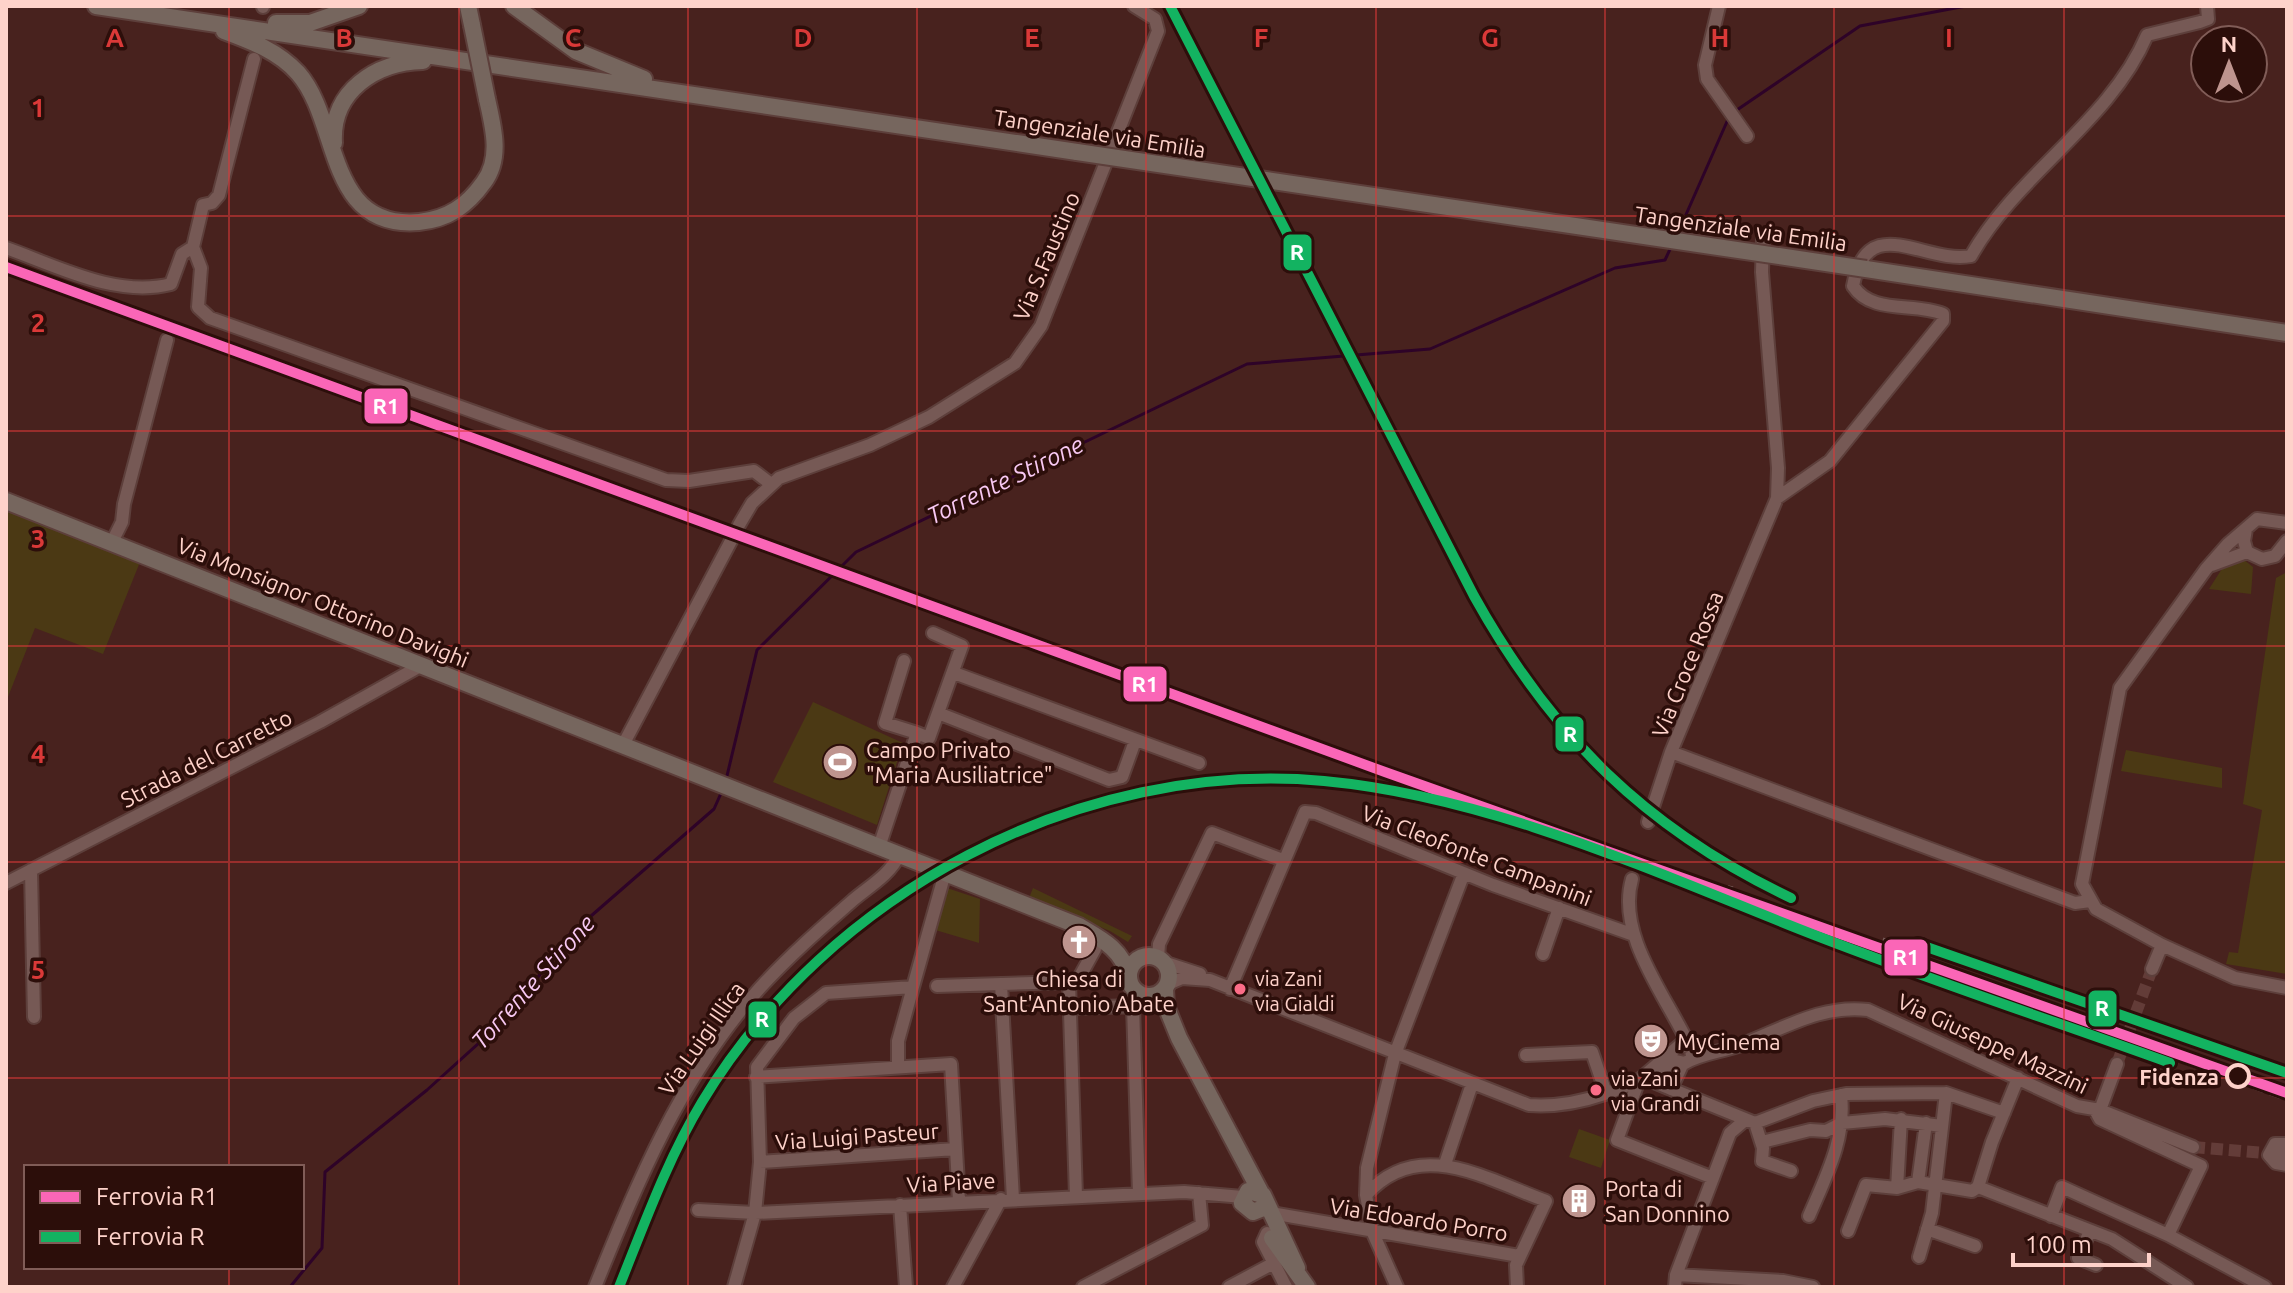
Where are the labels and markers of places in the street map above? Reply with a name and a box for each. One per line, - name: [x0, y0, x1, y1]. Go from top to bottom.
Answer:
- place label: Campo Privato "Maria Ausiliatrice": [866, 737, 1053, 787]
- sports icon: Campo Privato "Maria Ausiliatrice": [821, 743, 859, 781]
- church icon: Chiesa di Sant'Antonio Abate: [1060, 923, 1098, 961]
- place label: Chiesa di Sant'Antonio Abate: [983, 966, 1175, 1016]
- place label: via Zani via Gialdi: [1255, 967, 1335, 1015]
- marker: via Zani via Gialdi: [1232, 981, 1248, 997]
- theatre icon: MyCinema: [1632, 1022, 1670, 1060]
- place label: MyCinema: [1677, 1029, 1781, 1054]
- place label: Fidenza: [2139, 1064, 2219, 1089]
- marker: Fidenza: [2226, 1064, 2250, 1088]
- place label: via Zani via Grandi: [1611, 1067, 1700, 1115]
- marker: via Zani via Grandi: [1588, 1082, 1604, 1098]
- place label: Porta di San Donnino: [1605, 1176, 1730, 1226]
- building icon: Porta di San Donnino: [1560, 1182, 1598, 1220]

